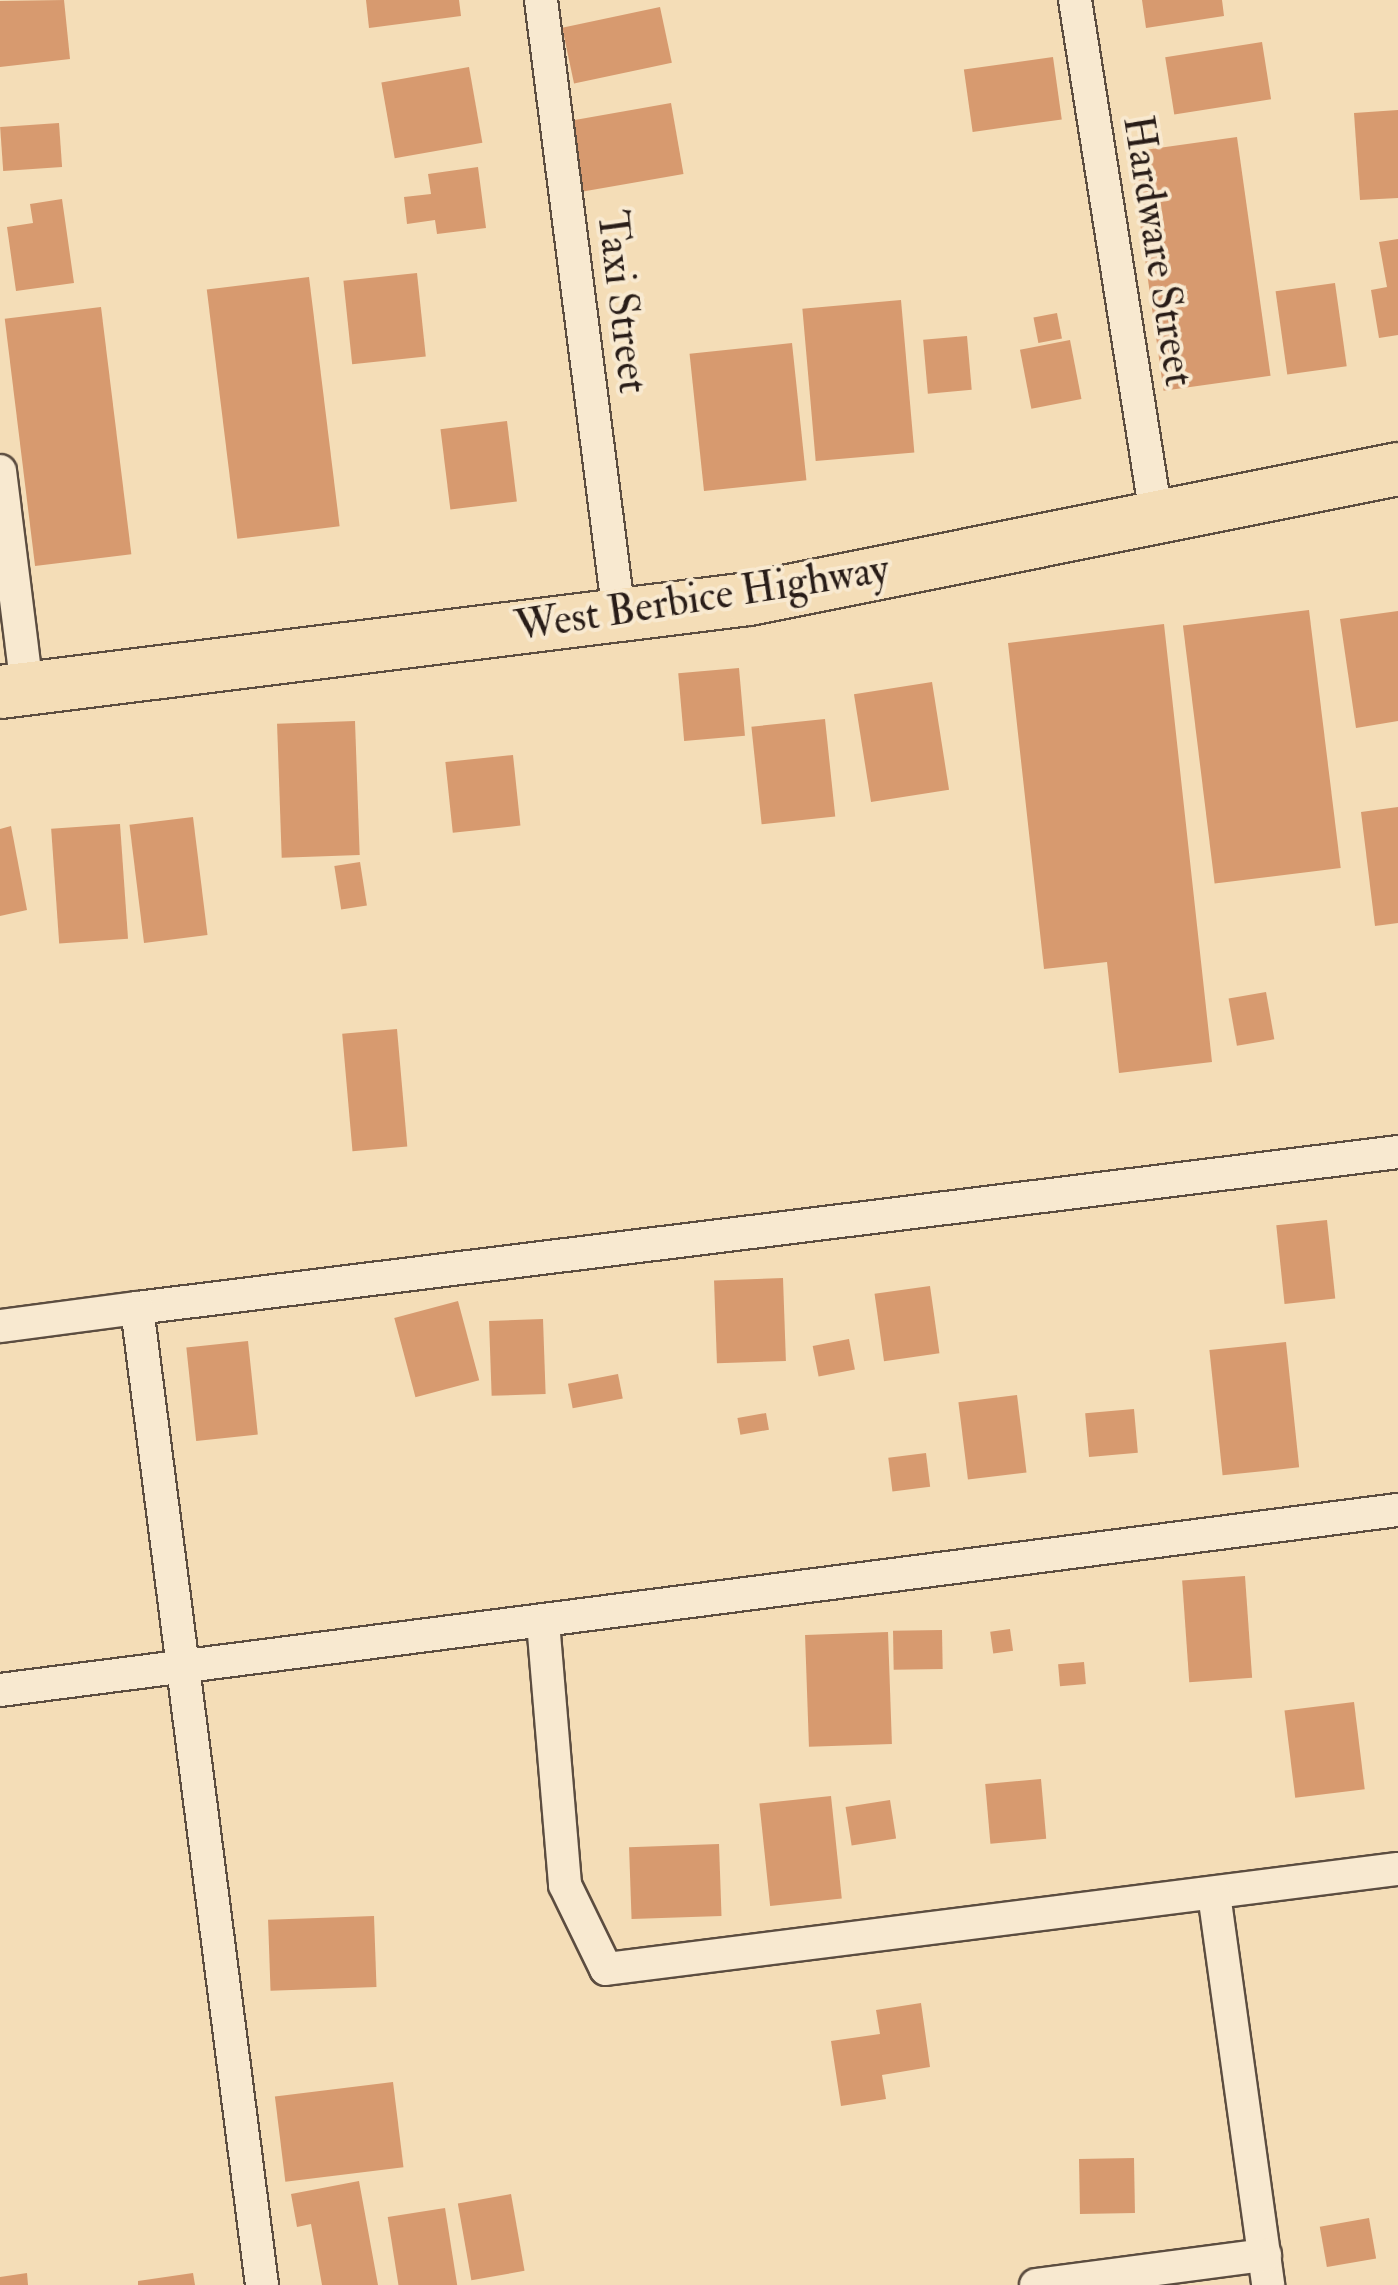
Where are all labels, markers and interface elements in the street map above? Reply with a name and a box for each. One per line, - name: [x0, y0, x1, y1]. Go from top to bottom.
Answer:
- street label: Hardware Street: [1112, 112, 1204, 390]
- street label: Taxi Street: [586, 208, 658, 396]
- street label: West Berbice Highway: [512, 544, 892, 652]

